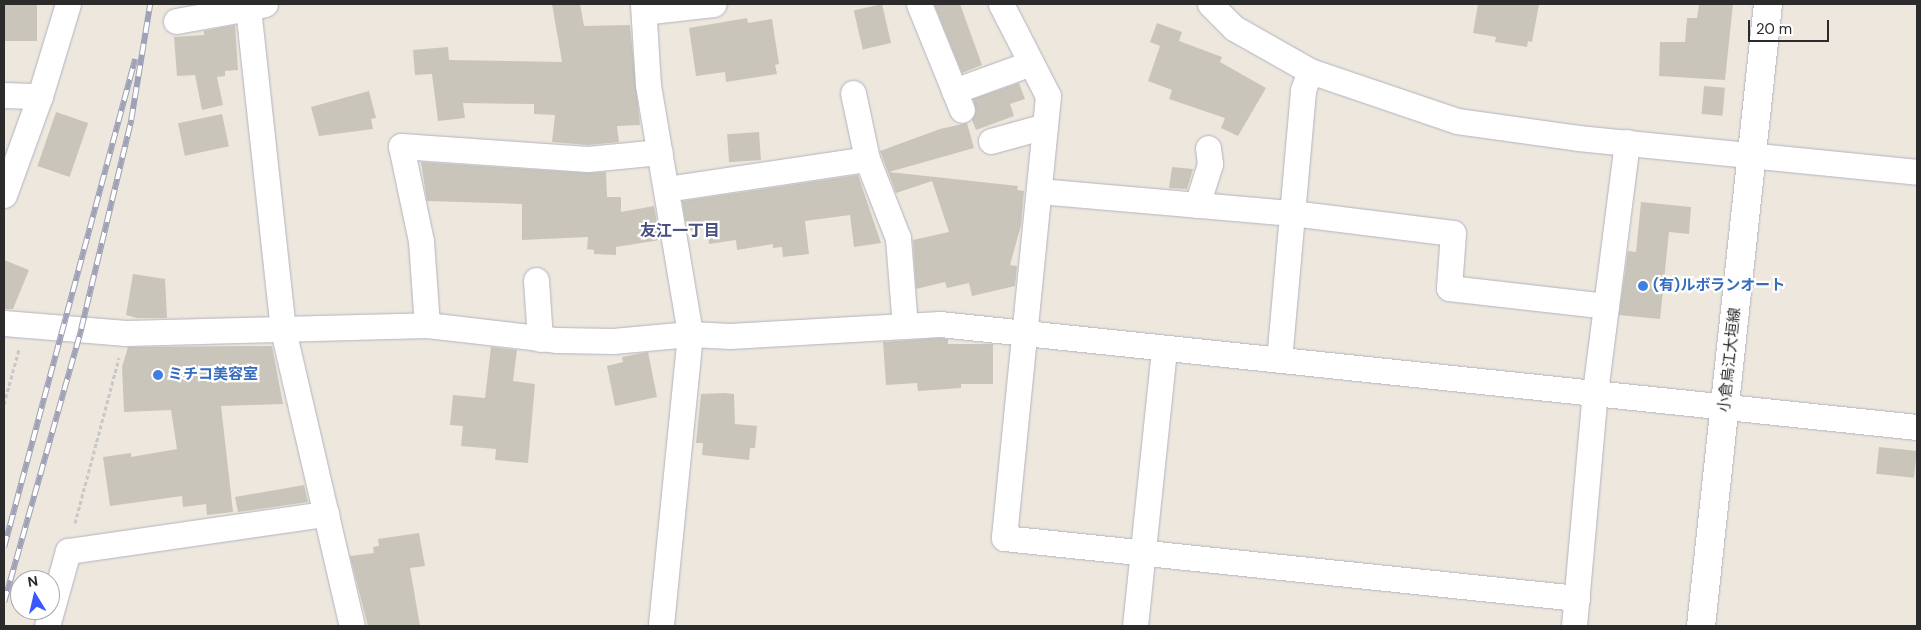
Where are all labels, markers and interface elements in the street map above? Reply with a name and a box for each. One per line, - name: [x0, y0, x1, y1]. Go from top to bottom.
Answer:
- scale bar: [1751, 10, 1832, 42]
- text: 20 m: [1756, 19, 1792, 39]
- district label: 友江一丁目: [640, 221, 720, 241]
- place label: (有)ルボランオート: [1653, 277, 1785, 295]
- marker: (有)ルボランオート: [1637, 280, 1649, 292]
- street label: 小倉烏江大垣線: [1716, 307, 1744, 413]
- place label: ミチコ美容室: [168, 366, 258, 384]
- marker: ミチコ美容室: [152, 369, 164, 381]
- north arrow: [10, 570, 60, 620]
- text: N: [26, 571, 39, 591]

